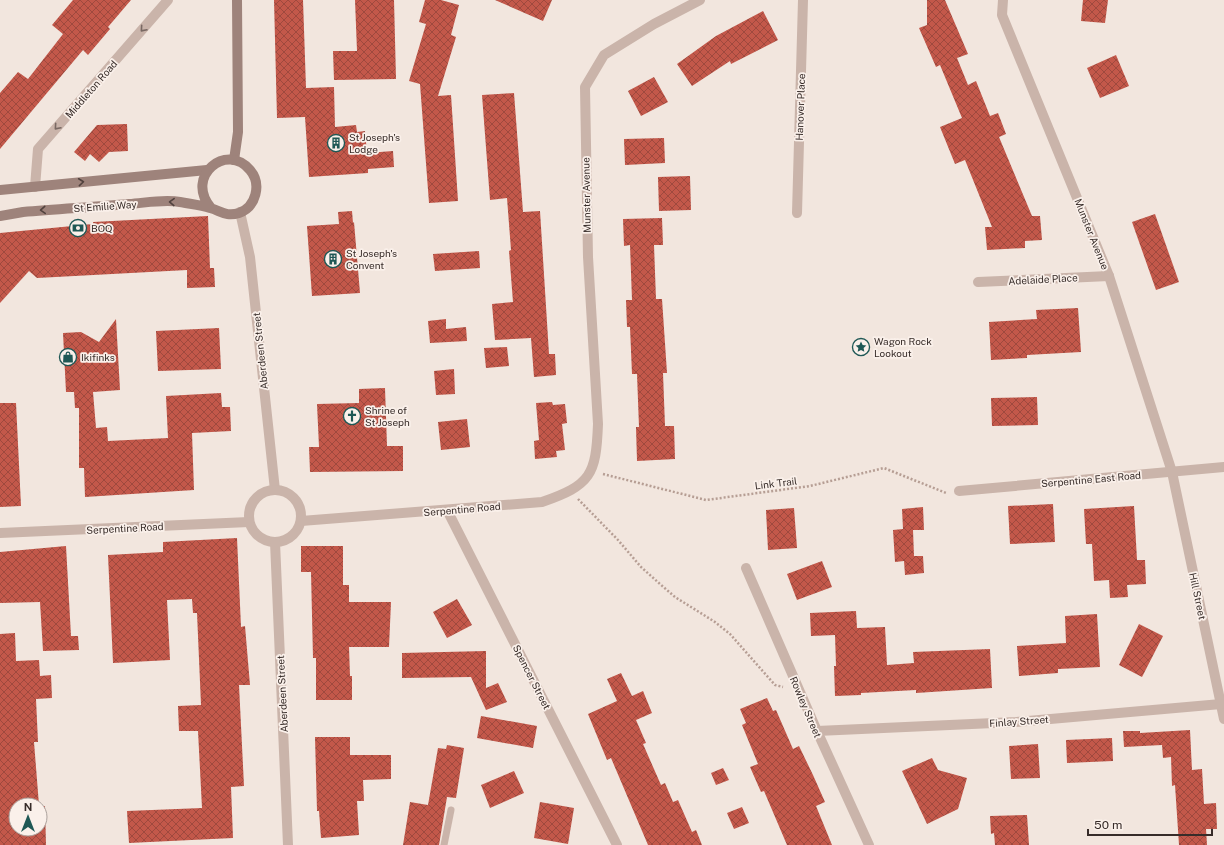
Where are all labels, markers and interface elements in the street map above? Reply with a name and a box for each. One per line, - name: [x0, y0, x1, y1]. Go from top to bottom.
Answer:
- one-way arrow: [140, 25, 147, 32]
- street label: Middleton Road: [63, 58, 119, 120]
- street label: Hanover Place: [793, 73, 807, 141]
- one-way arrow: [55, 123, 62, 130]
- place label: St Joseph's Lodge: [349, 131, 400, 155]
- building icon: St Joseph's Lodge: [326, 133, 346, 153]
- street label: Munster Avenue: [579, 157, 593, 233]
- one-way arrow: [78, 178, 84, 187]
- street label: Munster Avenue: [1072, 197, 1112, 272]
- street label: St Emilie Way: [73, 198, 138, 214]
- one-way arrow: [169, 198, 175, 206]
- one-way arrow: [40, 206, 46, 215]
- bank icon: BOQ: [68, 218, 88, 238]
- place label: BOQ: [91, 222, 112, 234]
- place label: St Joseph's Convent: [346, 247, 397, 271]
- building icon: St Joseph's Convent: [323, 249, 343, 269]
- street label: Adelaide Place: [1008, 271, 1078, 287]
- street label: Aberdeen Street: [250, 312, 270, 390]
- place label: Wagon Rock Lookout: [874, 335, 932, 359]
- place icon: Wagon Rock Lookout: [851, 337, 871, 357]
- shop icon: Ikifinks: [58, 347, 78, 367]
- place label: Ikifinks: [81, 351, 115, 363]
- place label: Shrine of St Joseph: [365, 404, 410, 428]
- church icon: Shrine of St Joseph: [342, 406, 362, 426]
- street label: Serpentine East Road: [1041, 469, 1141, 489]
- street label: Link Trail: [754, 474, 798, 492]
- street label: Serpentine Road: [423, 500, 501, 518]
- street label: Serpentine Road: [86, 520, 164, 536]
- street label: Hill Street: [1187, 571, 1209, 621]
- street label: Spencer Street: [511, 643, 553, 711]
- street label: Aberdeen Street: [274, 655, 290, 733]
- street label: Rowley Street: [788, 675, 824, 740]
- street label: Finlay Street: [989, 713, 1049, 729]
- north arrow: [8, 797, 48, 837]
- text: N: [24, 801, 32, 813]
- scale bar: [1088, 811, 1212, 837]
- text: 50 m: [1094, 818, 1122, 832]

